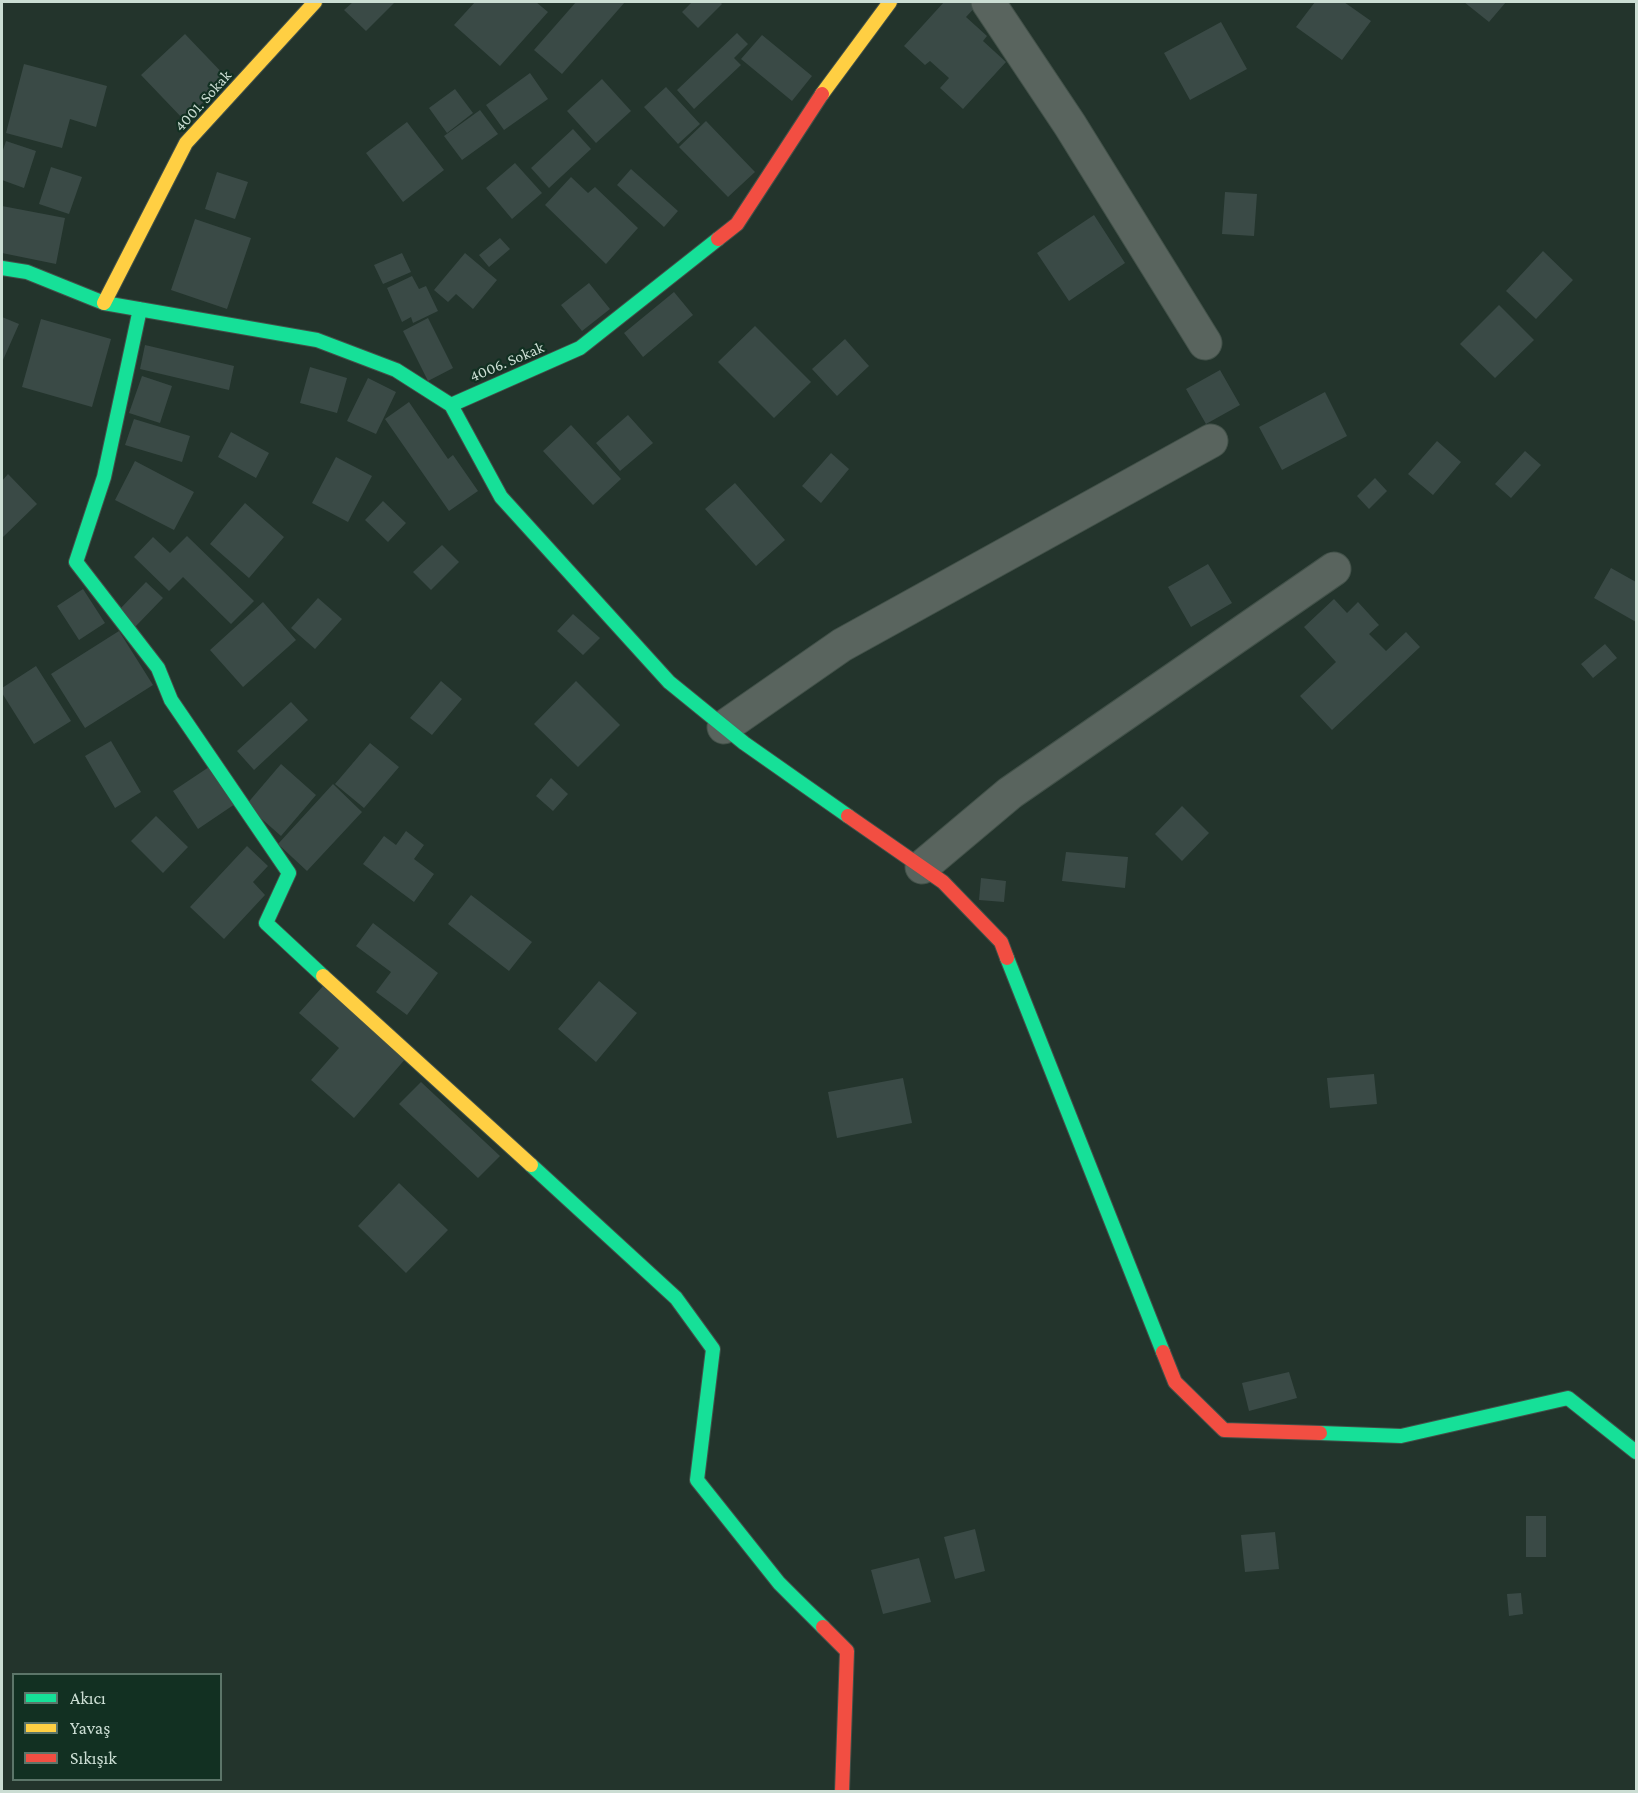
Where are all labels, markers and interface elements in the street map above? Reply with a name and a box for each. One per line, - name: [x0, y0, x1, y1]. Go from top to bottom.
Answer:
- street label: 4001. Sokak: [170, 66, 236, 136]
- street label: 4006. Sokak: [467, 338, 547, 386]
- legend: [12, 1673, 222, 1781]
- text: Akıcı: [70, 1688, 106, 1708]
- text: Yavaş: [70, 1718, 110, 1738]
- text: Sıkışık: [70, 1748, 117, 1768]

